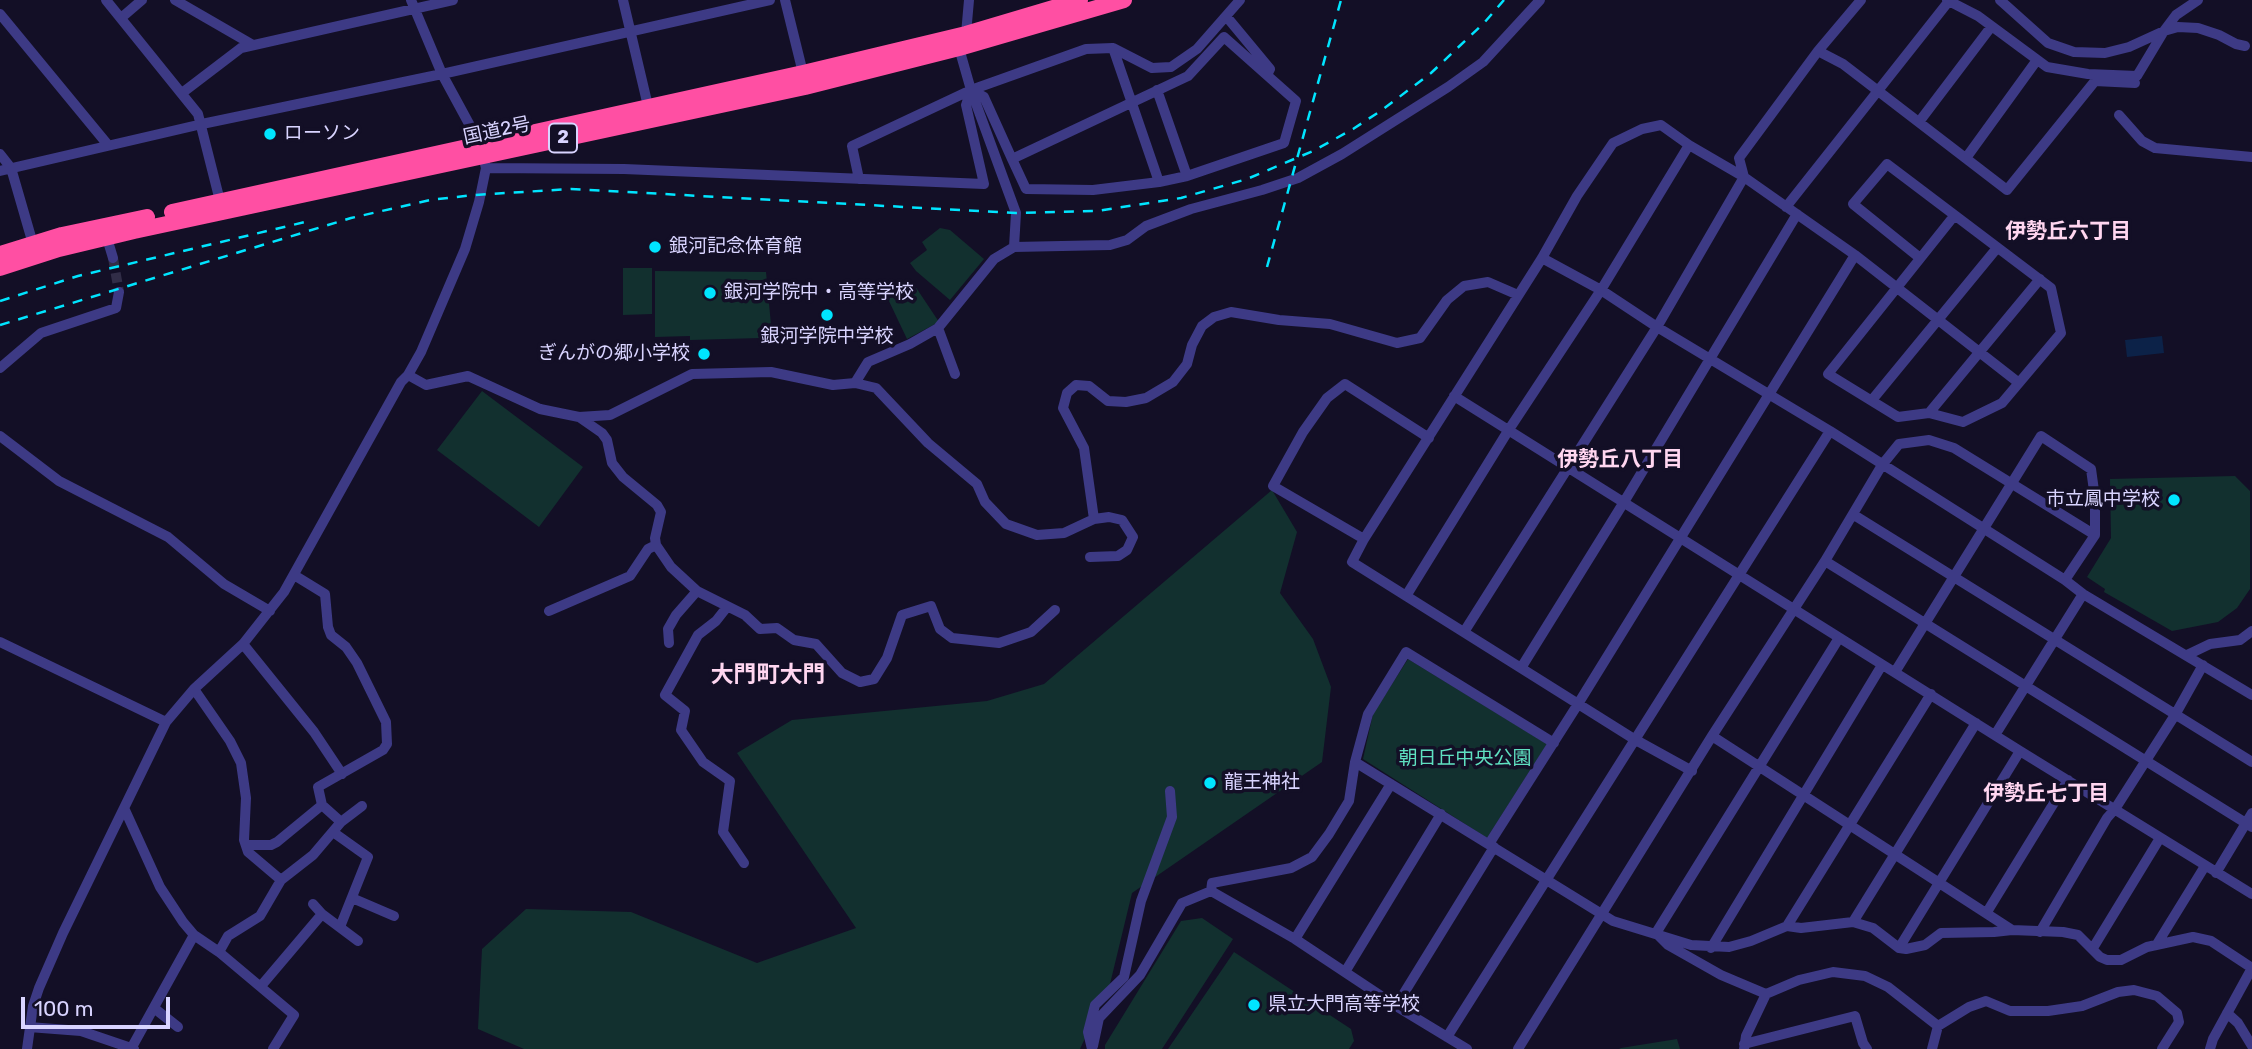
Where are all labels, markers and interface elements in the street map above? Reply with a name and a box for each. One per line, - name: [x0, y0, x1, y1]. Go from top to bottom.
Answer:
- street label: 国道2号: [461, 113, 533, 149]
- place label: ローソン: [284, 123, 360, 145]
- road number: 2: [549, 124, 577, 153]
- marker: ローソン: [262, 126, 278, 142]
- district label: 伊勢丘六丁目: [2005, 219, 2131, 245]
- place label: 銀河記念体育館: [669, 236, 802, 258]
- marker: 銀河記念体育館: [647, 239, 663, 255]
- place label: 銀河学院中・高等学校: [724, 282, 914, 304]
- marker: 銀河学院中・高等学校: [702, 285, 718, 301]
- marker: 銀河学院中学校: [819, 307, 835, 323]
- place label: 銀河学院中学校: [761, 326, 893, 348]
- place label: ぎんがの郷小学校: [538, 343, 690, 365]
- marker: ぎんがの郷小学校: [696, 346, 712, 362]
- district label: 伊勢丘八丁目: [1557, 447, 1683, 473]
- place label: 市立鳳中学校: [2046, 489, 2160, 511]
- marker: 市立鳳中学校: [2166, 492, 2182, 508]
- district label: 大門町大門: [711, 661, 825, 689]
- park label: 朝日丘中央公園: [1399, 748, 1531, 770]
- place label: 龍王神社: [1224, 772, 1300, 794]
- marker: 龍王神社: [1202, 775, 1218, 791]
- district label: 伊勢丘七丁目: [1983, 781, 2109, 807]
- scale bar: [24, 982, 173, 1026]
- place label: 県立大門高等学校: [1268, 994, 1420, 1016]
- text: 100 m: [34, 996, 93, 1021]
- marker: 県立大門高等学校: [1246, 997, 1262, 1013]

